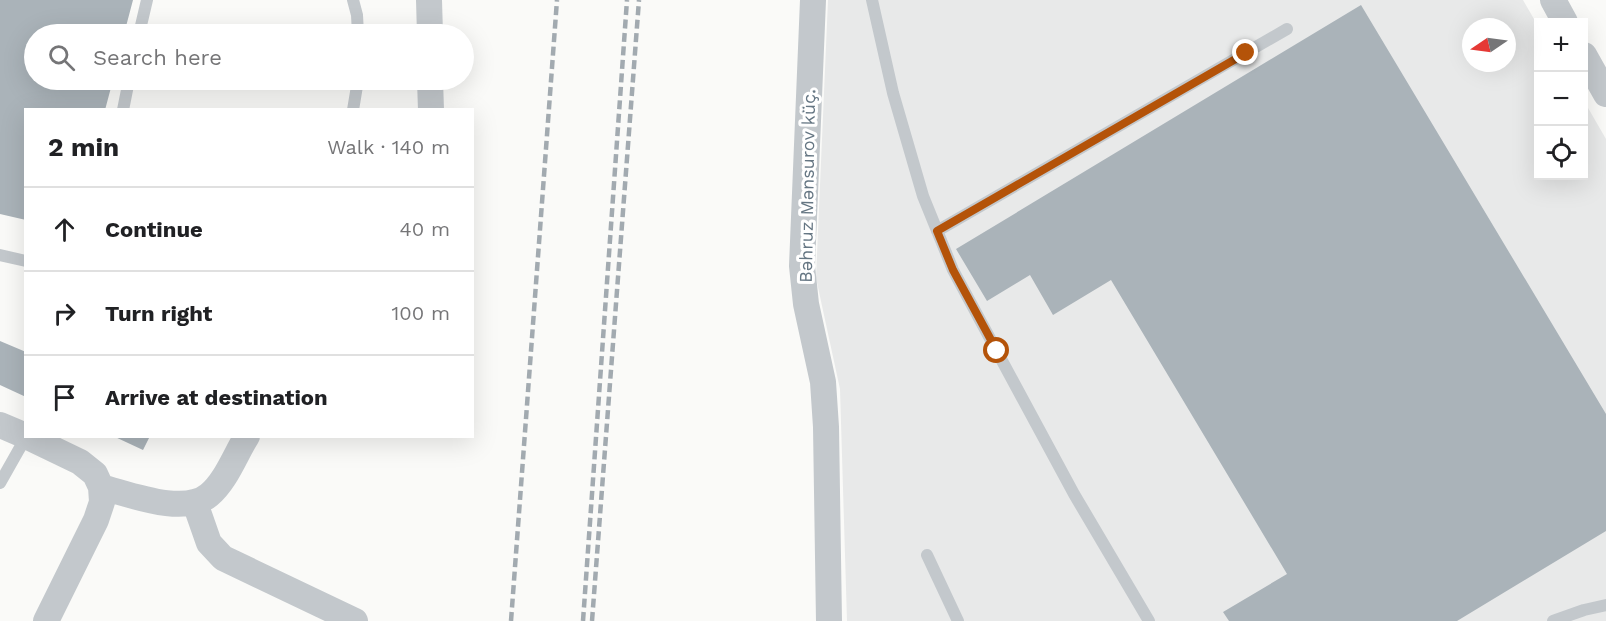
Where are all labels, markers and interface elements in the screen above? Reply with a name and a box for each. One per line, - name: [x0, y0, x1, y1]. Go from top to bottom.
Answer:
- north arrow: [1462, 18, 1516, 72]
- map controls: [1534, 18, 1588, 180]
- button: +: [1534, 18, 1588, 72]
- search box: [24, 24, 474, 90]
- route end: [1232, 39, 1258, 65]
- icon: search: [45, 41, 78, 74]
- text: Search here: [93, 45, 222, 70]
- button: −: [1534, 72, 1588, 126]
- street label: Bəhruz Mənsurov küç.: [795, 89, 819, 283]
- button: locate: [1534, 126, 1588, 180]
- text: 2 min: [48, 132, 119, 162]
- text: Walk · 140 m: [327, 135, 450, 159]
- icon: ahead: [48, 213, 81, 246]
- text: Continue: [105, 217, 203, 242]
- text: 40 m: [399, 217, 450, 241]
- icon: right: [48, 297, 81, 330]
- text: Turn right: [105, 301, 212, 326]
- text: 100 m: [391, 301, 450, 325]
- route start: [983, 337, 1009, 363]
- icon: arrive: [48, 381, 81, 414]
- text: Arrive at destination: [105, 385, 328, 410]

